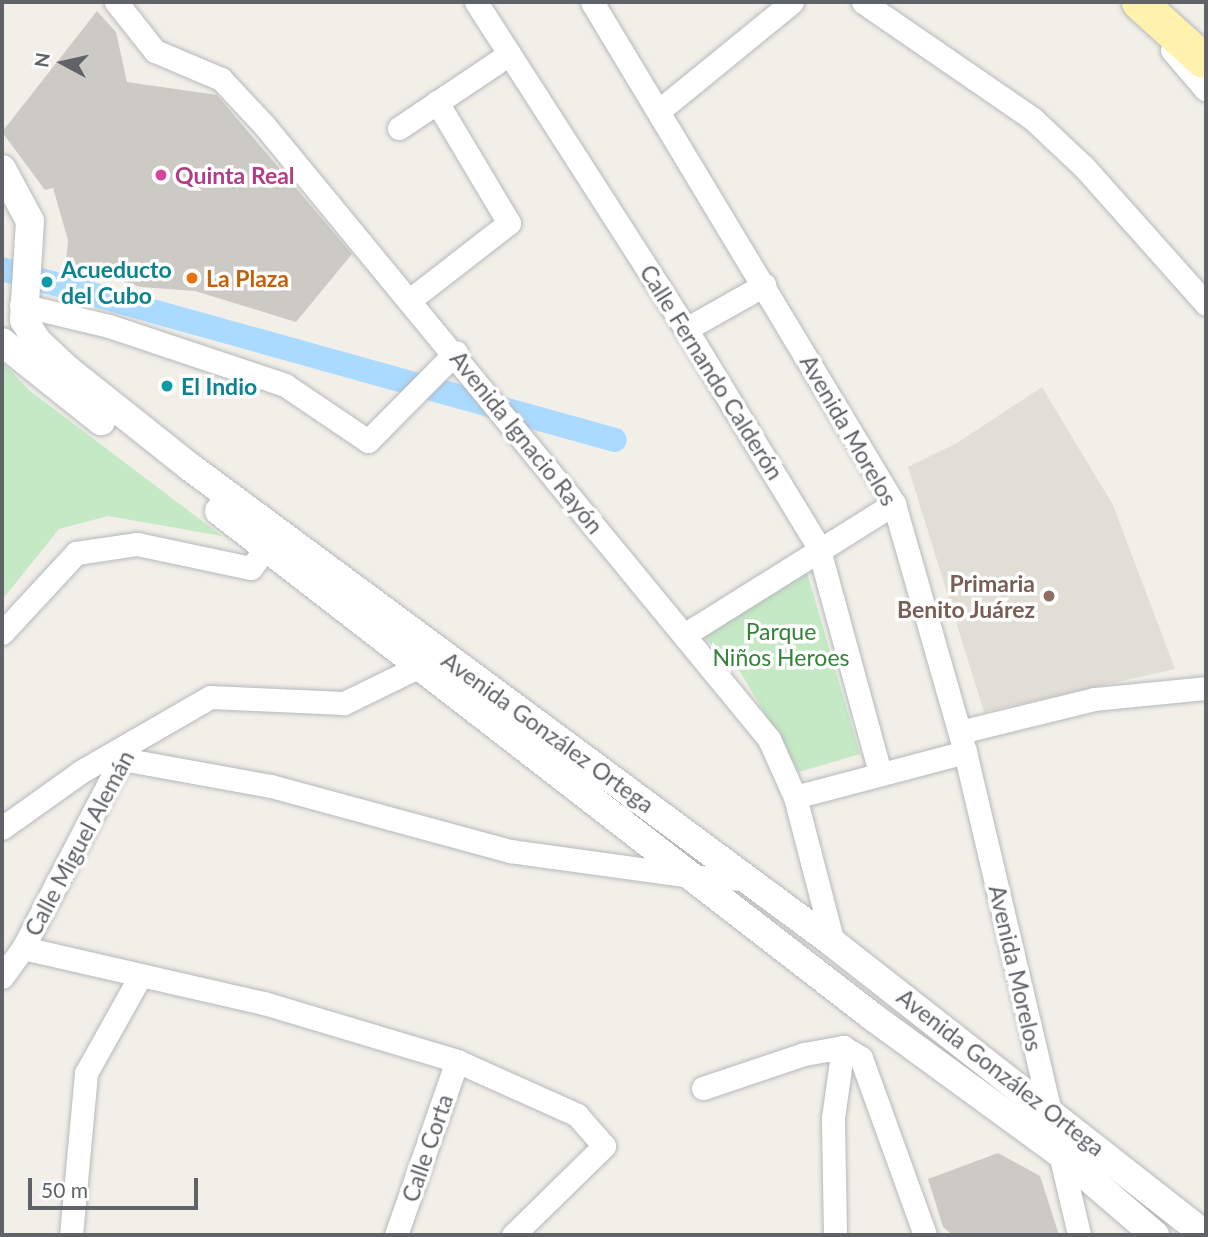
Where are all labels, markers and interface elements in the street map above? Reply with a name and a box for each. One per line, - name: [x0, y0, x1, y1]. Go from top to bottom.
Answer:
- north arrow: [28, 28, 98, 98]
- text: N: [29, 51, 54, 69]
- place label: Quinta Real: [175, 161, 295, 189]
- marker: Quinta Real: [153, 167, 169, 183]
- place label: Acueducto del Cubo: [61, 255, 172, 309]
- street label: Calle Fernando Calderón: [635, 259, 789, 485]
- place label: La Plaza: [206, 264, 289, 292]
- marker: La Plaza: [184, 270, 200, 286]
- marker: Acueducto del Cubo: [39, 274, 55, 290]
- street label: Avenida Ignacio Rayón: [445, 345, 609, 539]
- street label: Avenida Morelos: [795, 350, 903, 510]
- place label: El Indio: [181, 372, 257, 400]
- marker: El Indio: [159, 378, 175, 394]
- place label: Primaria Benito Juárez: [896, 569, 1035, 623]
- marker: Primaria Benito Juárez: [1041, 588, 1057, 604]
- park label: Parque Niños Heroes: [712, 617, 850, 671]
- street label: Avenida González Ortega: [437, 646, 659, 818]
- street label: Calle Miguel Alemán: [18, 745, 140, 941]
- street label: Avenida Morelos: [983, 882, 1049, 1054]
- street label: Avenida González Ortega: [892, 983, 1110, 1161]
- street label: Calle Corta: [396, 1091, 458, 1205]
- scale bar: [32, 1164, 201, 1208]
- text: 50 m: [41, 1177, 88, 1202]

